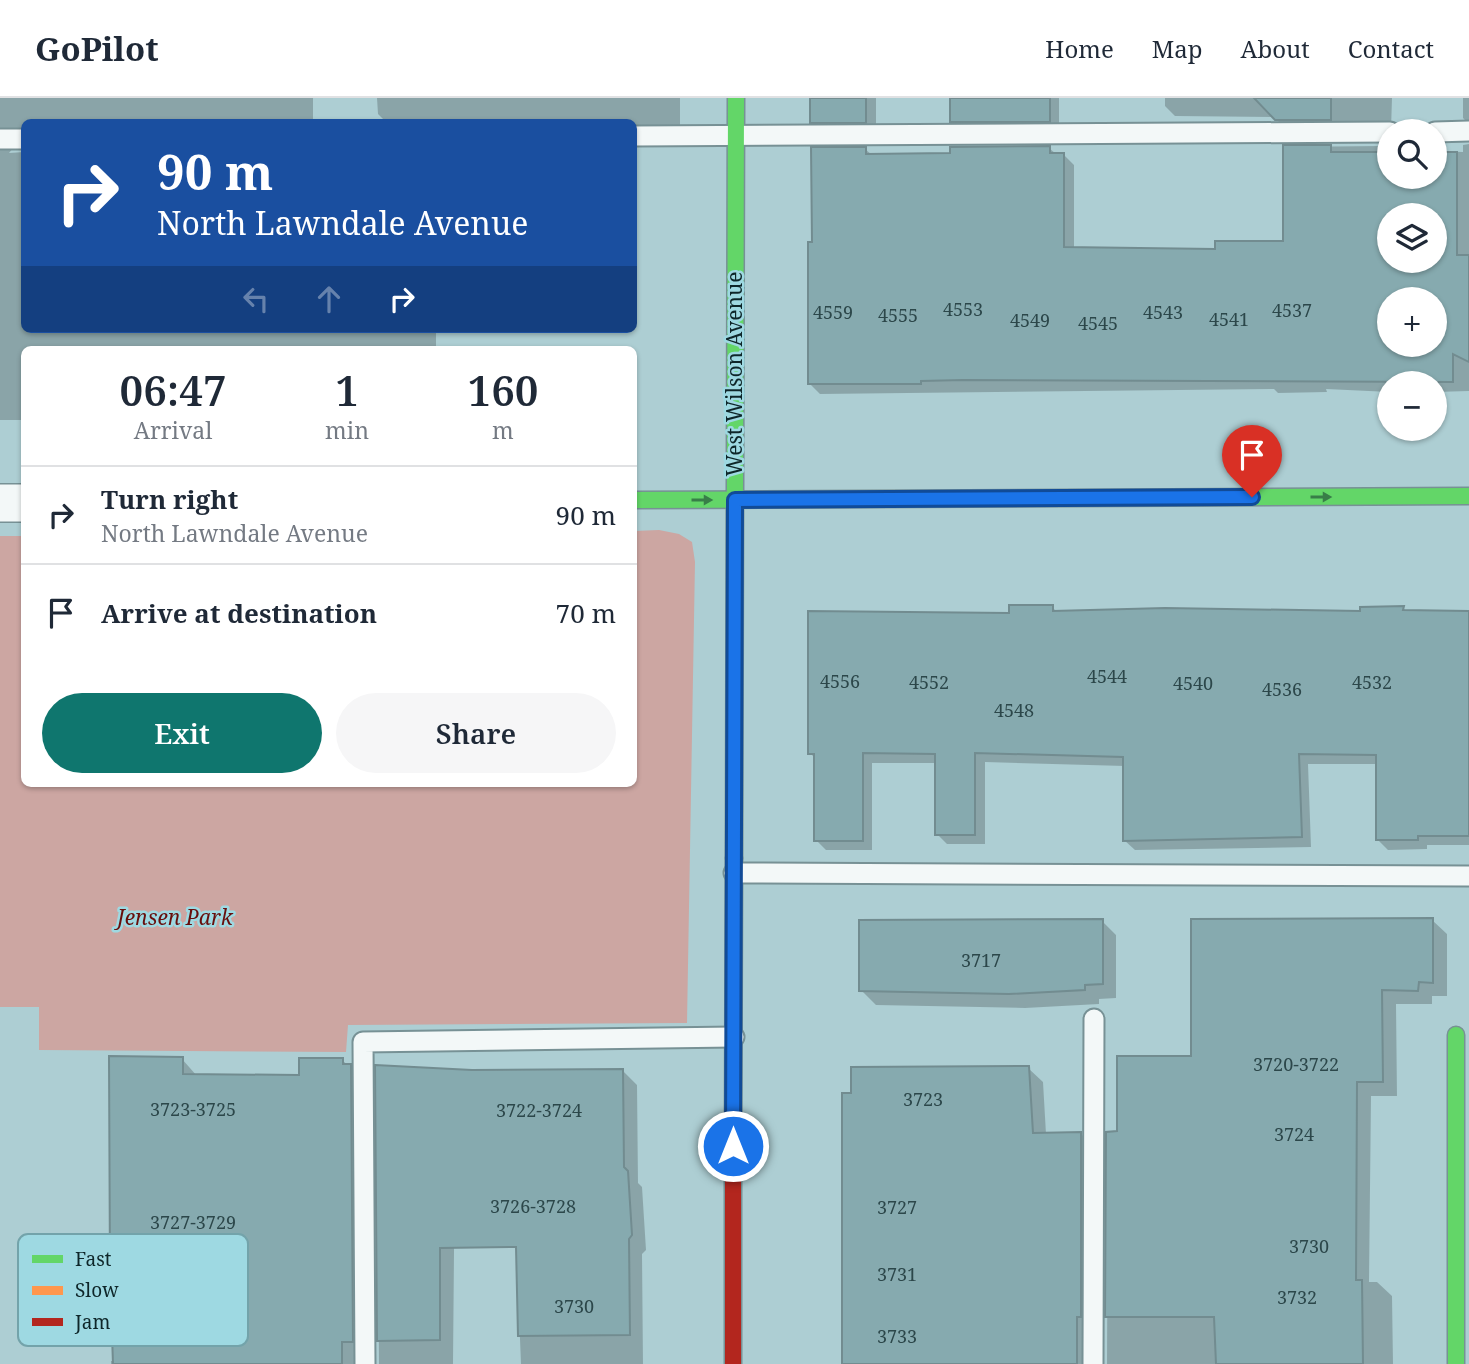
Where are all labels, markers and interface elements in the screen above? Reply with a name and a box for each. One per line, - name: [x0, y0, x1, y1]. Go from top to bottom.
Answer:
- text: GoPilot: [35, 26, 159, 71]
- text: Home: [1045, 32, 1114, 65]
- text: Map: [1152, 32, 1203, 65]
- text: About: [1241, 32, 1310, 65]
- text: Contact: [1348, 32, 1434, 65]
- map controls: [1377, 119, 1447, 441]
- button: search: [1377, 119, 1447, 189]
- text: 90 m: [157, 138, 273, 204]
- icon: right: [42, 147, 133, 238]
- text: North Lawndale Avenue: [157, 201, 528, 244]
- button: layers: [1377, 203, 1447, 273]
- street label: West Wilson Avenue: [720, 271, 748, 477]
- icon: left: [237, 280, 275, 318]
- icon: ahead: [310, 280, 348, 318]
- icon: right: [383, 280, 421, 318]
- button: +: [1377, 287, 1447, 357]
- house number: 4553: [943, 297, 983, 321]
- house number: 4537: [1272, 298, 1312, 322]
- house number: 4559: [813, 300, 853, 324]
- house number: 4543: [1143, 300, 1183, 324]
- house number: 4555: [878, 303, 918, 327]
- house number: 4541: [1209, 307, 1249, 331]
- house number: 4549: [1010, 308, 1050, 332]
- house number: 4545: [1078, 311, 1118, 335]
- text: 06:47: [120, 361, 227, 418]
- text: 1: [335, 361, 359, 418]
- text: 160: [468, 361, 538, 418]
- button: −: [1377, 371, 1447, 441]
- text: Arrival: [134, 414, 212, 446]
- text: min: [325, 414, 369, 446]
- text: m: [492, 414, 514, 446]
- pin: [1222, 425, 1282, 497]
- icon: arrive: [1233, 436, 1271, 474]
- text: Turn right: [101, 481, 238, 517]
- one-way arrow: [1310, 491, 1332, 503]
- one-way arrow: [691, 494, 713, 506]
- icon: right: [42, 496, 80, 534]
- text: 90 m: [556, 497, 616, 533]
- text: North Lawndale Avenue: [101, 517, 368, 549]
- icon: arrive: [42, 594, 80, 632]
- text: Arrive at destination: [101, 595, 377, 631]
- text: 70 m: [556, 595, 616, 631]
- house number: 4544: [1087, 664, 1127, 688]
- house number: 4556: [820, 669, 860, 693]
- house number: 4552: [909, 670, 949, 694]
- house number: 4532: [1352, 670, 1392, 694]
- house number: 4540: [1173, 671, 1213, 695]
- house number: 4536: [1262, 677, 1302, 701]
- button: Exit: [42, 693, 322, 773]
- button: Share: [336, 693, 616, 773]
- house number: 4548: [994, 698, 1034, 722]
- park label: Jensen Park: [113, 903, 234, 931]
- house number: 3717: [961, 948, 1001, 972]
- house number: 3720-3722: [1253, 1052, 1339, 1076]
- house number: 3723: [903, 1087, 943, 1111]
- house number: 3723-3725: [150, 1097, 236, 1121]
- house number: 3722-3724: [496, 1098, 582, 1122]
- position arrow: [696, 1109, 770, 1183]
- house number: 3724: [1274, 1122, 1314, 1146]
- house number: 3726-3728: [490, 1194, 576, 1218]
- house number: 3727: [877, 1195, 917, 1219]
- house number: 3727-3729: [150, 1210, 236, 1234]
- legend: [18, 1234, 248, 1346]
- house number: 3730: [1289, 1234, 1329, 1258]
- text: Fast: [75, 1246, 112, 1272]
- house number: 3731: [877, 1262, 917, 1286]
- text: Slow: [75, 1277, 119, 1303]
- house number: 3732: [1277, 1285, 1317, 1309]
- house number: 3730: [554, 1294, 594, 1318]
- text: Jam: [74, 1309, 110, 1335]
- house number: 3733: [877, 1324, 917, 1348]

